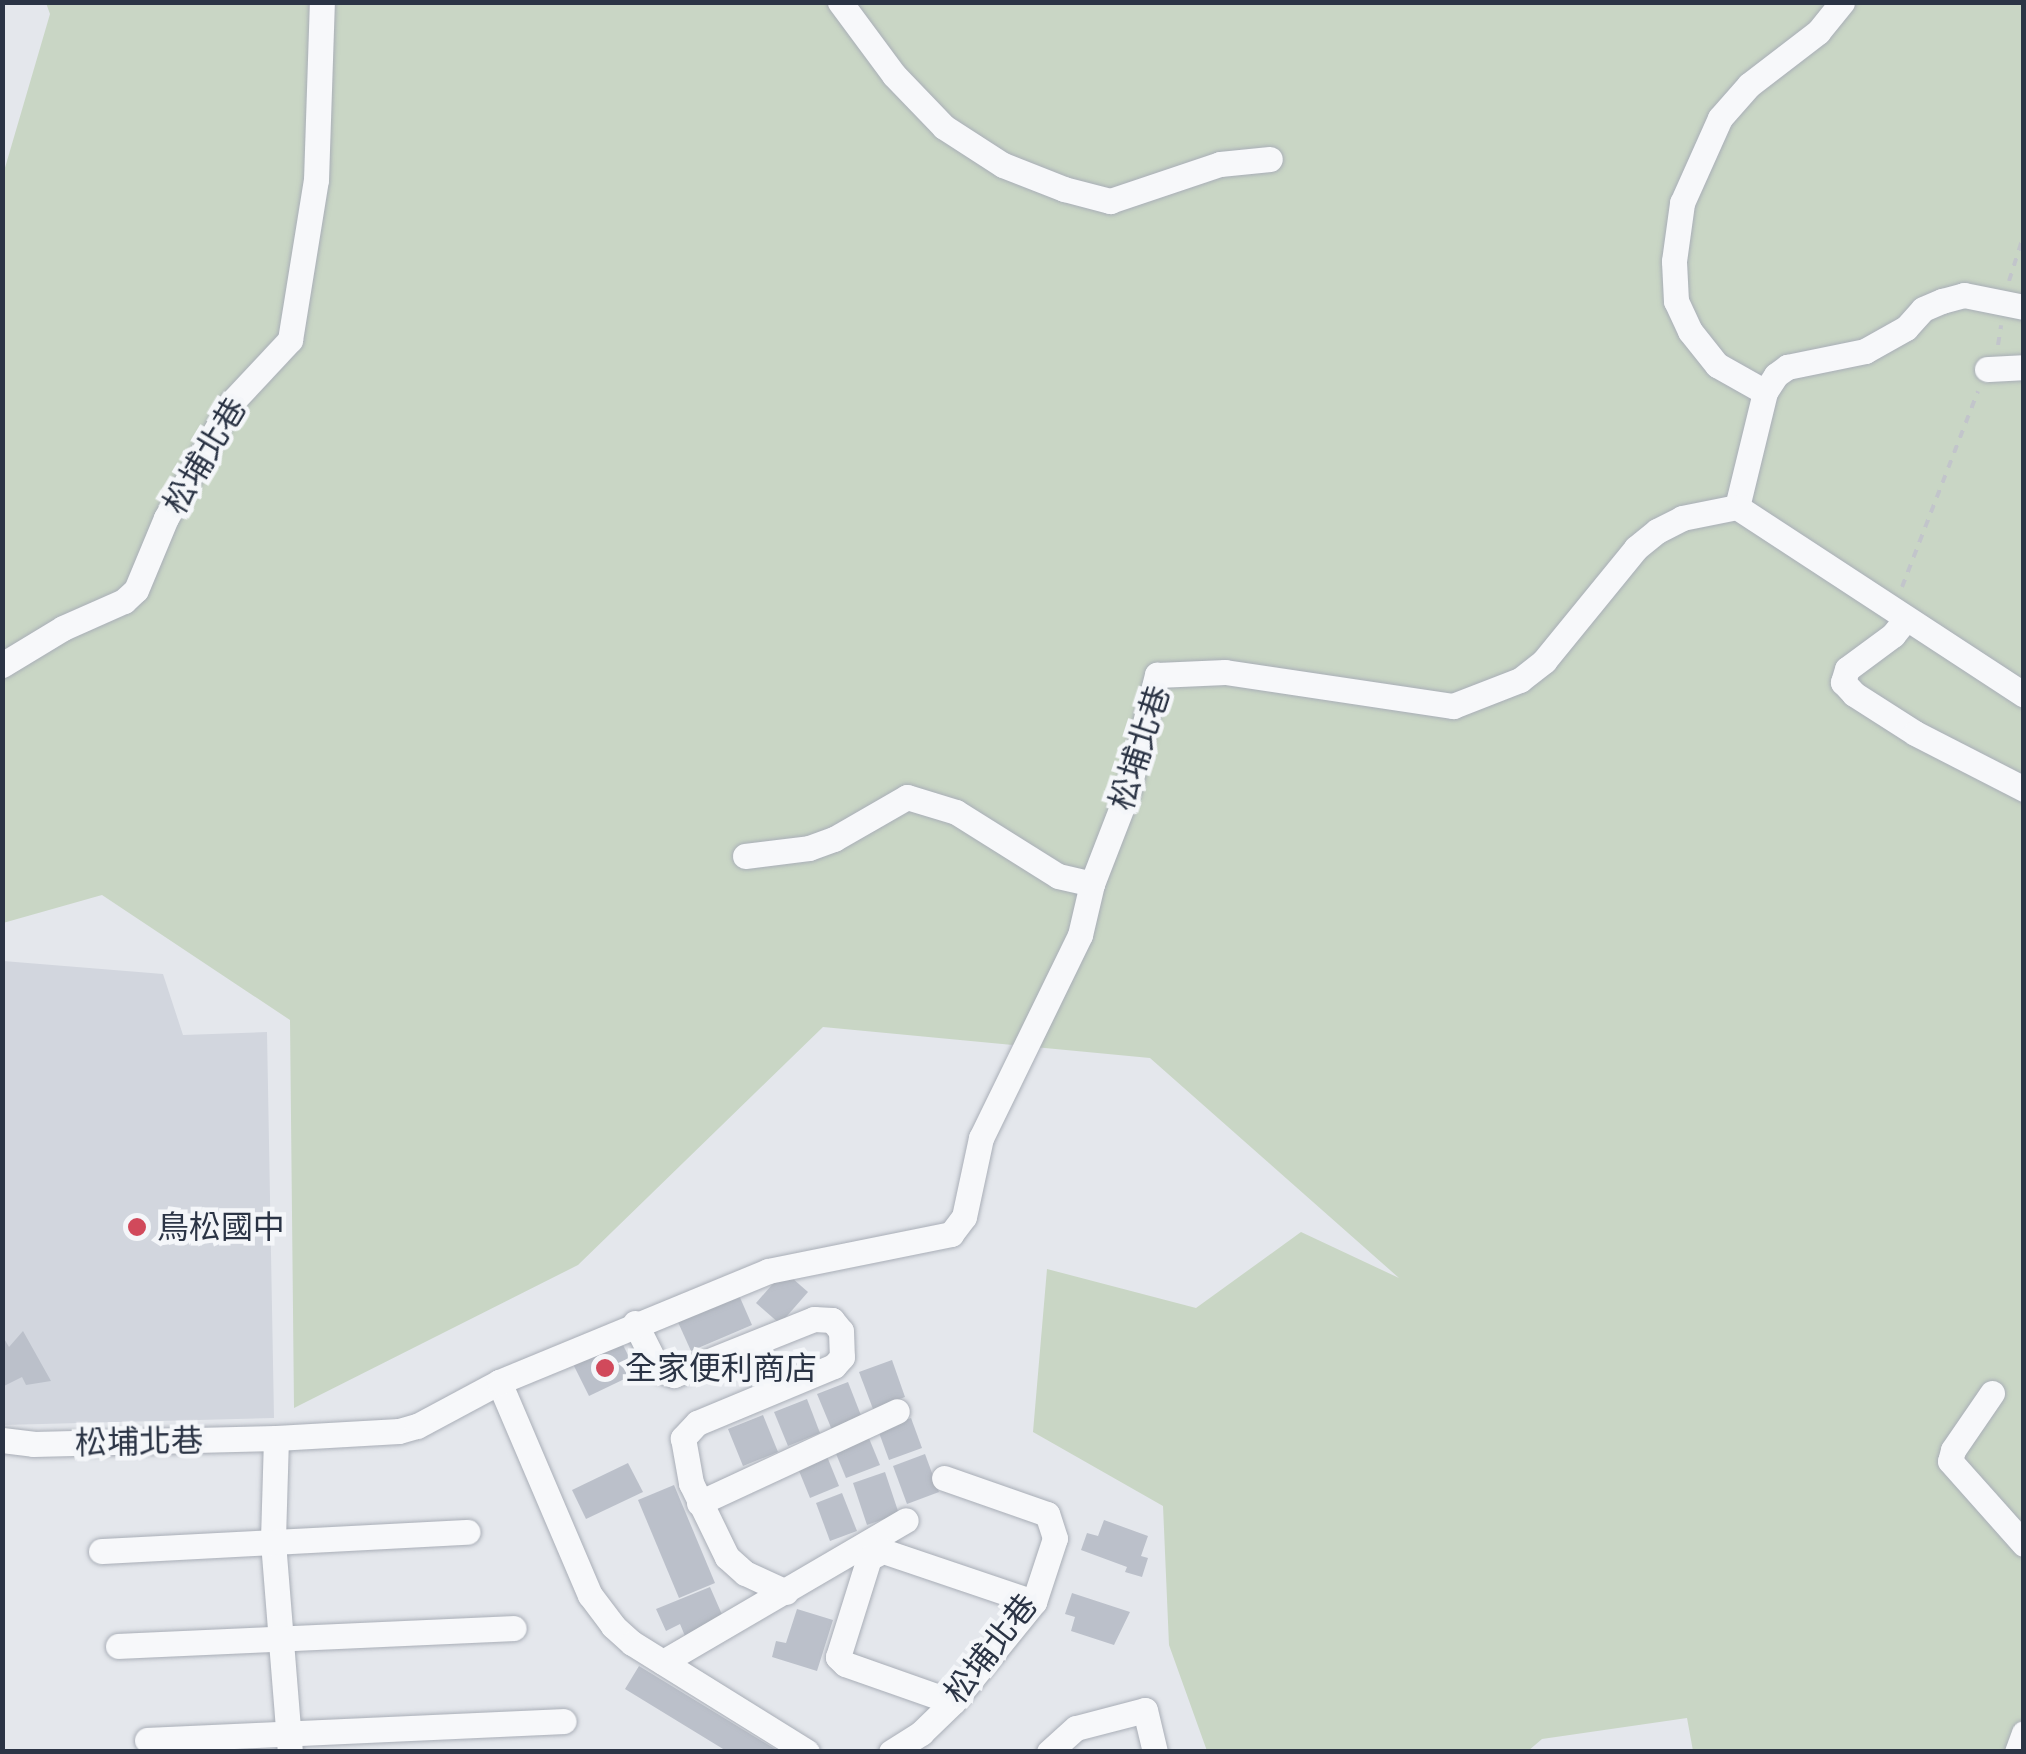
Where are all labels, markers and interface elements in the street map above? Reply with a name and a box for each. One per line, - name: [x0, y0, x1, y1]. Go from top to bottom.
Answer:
- street label: 松埔北巷: [156, 391, 254, 521]
- street label: 松埔北巷: [1102, 681, 1178, 815]
- place label: 鳥松國中: [157, 1208, 285, 1246]
- marker: 鳥松國中: [126, 1216, 148, 1238]
- place label: 全家便利商店: [625, 1349, 817, 1387]
- marker: 全家便利商店: [594, 1357, 616, 1379]
- street label: 松埔北巷: [75, 1422, 203, 1462]
- street label: 松埔北巷: [936, 1587, 1046, 1711]

